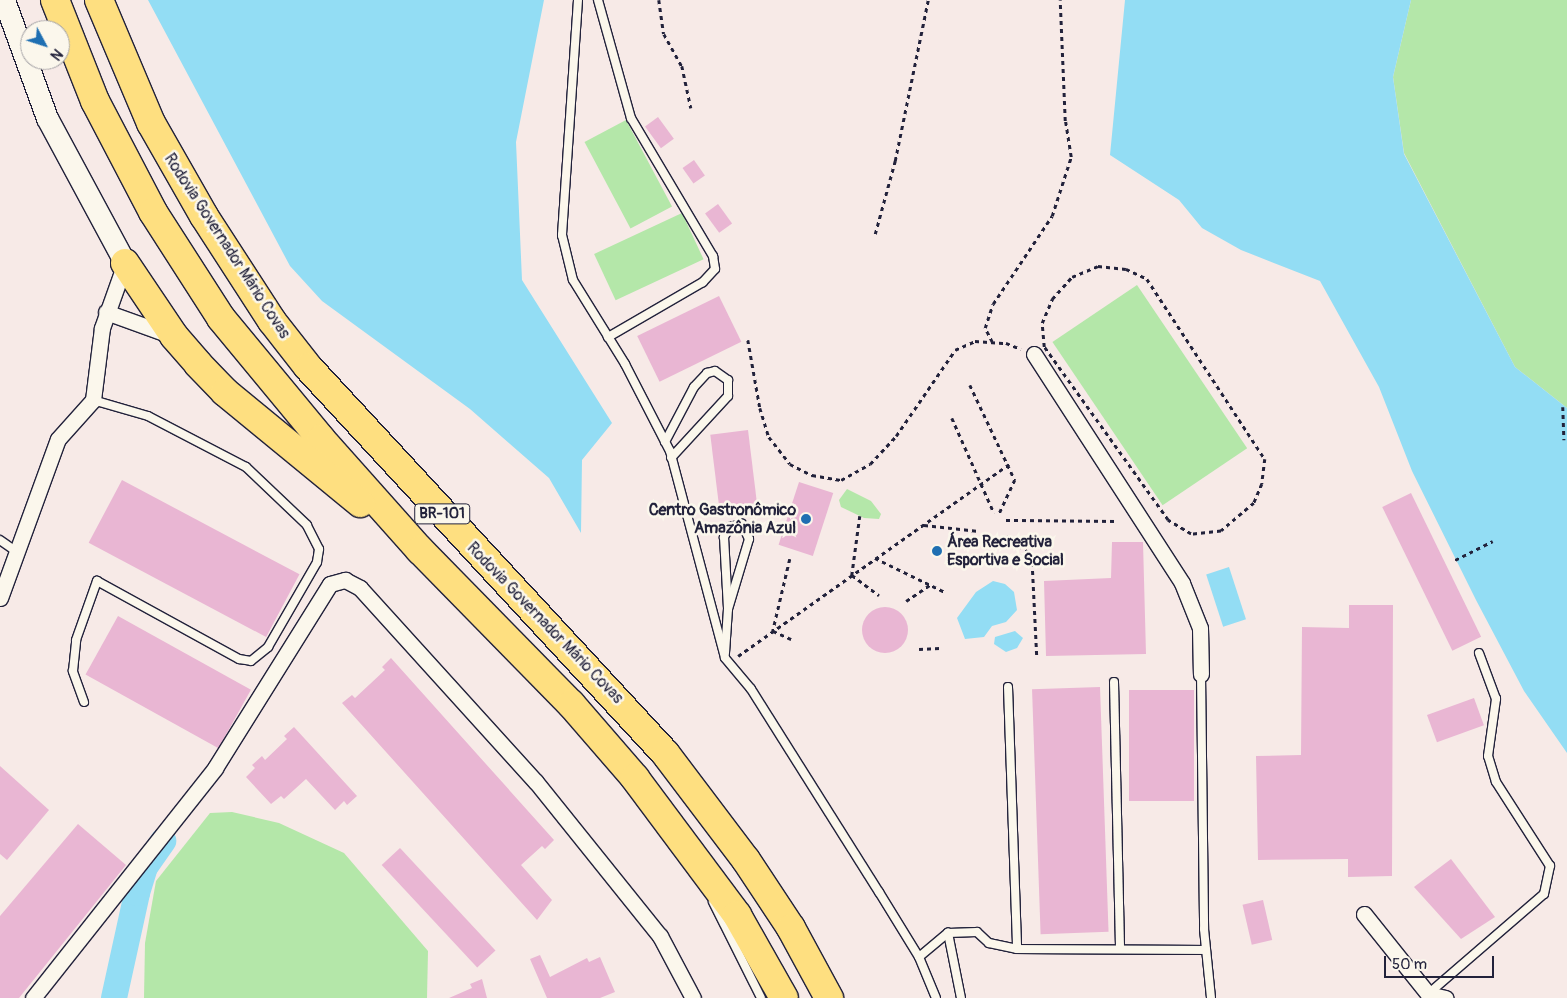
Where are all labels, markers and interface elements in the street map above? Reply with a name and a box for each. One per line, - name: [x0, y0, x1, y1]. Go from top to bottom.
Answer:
- north arrow: [20, 20, 70, 70]
- text: N: [47, 45, 66, 63]
- street label: Rodovia Governador Mário Covas: [160, 150, 294, 342]
- place label: Centro Gastronômico Amazônia Azul: [649, 500, 796, 538]
- road number: BR-101: [413, 502, 471, 526]
- marker: Centro Gastronômico Amazônia Azul: [800, 513, 812, 525]
- place label: Área Recreativa Esportiva e Social: [947, 532, 1064, 570]
- street label: Rodovia Governador Mário Covas: [463, 538, 627, 708]
- marker: Área Recreativa Esportiva e Social: [931, 545, 943, 557]
- scale bar: [1387, 946, 1497, 978]
- text: 50 m: [1392, 955, 1427, 974]

